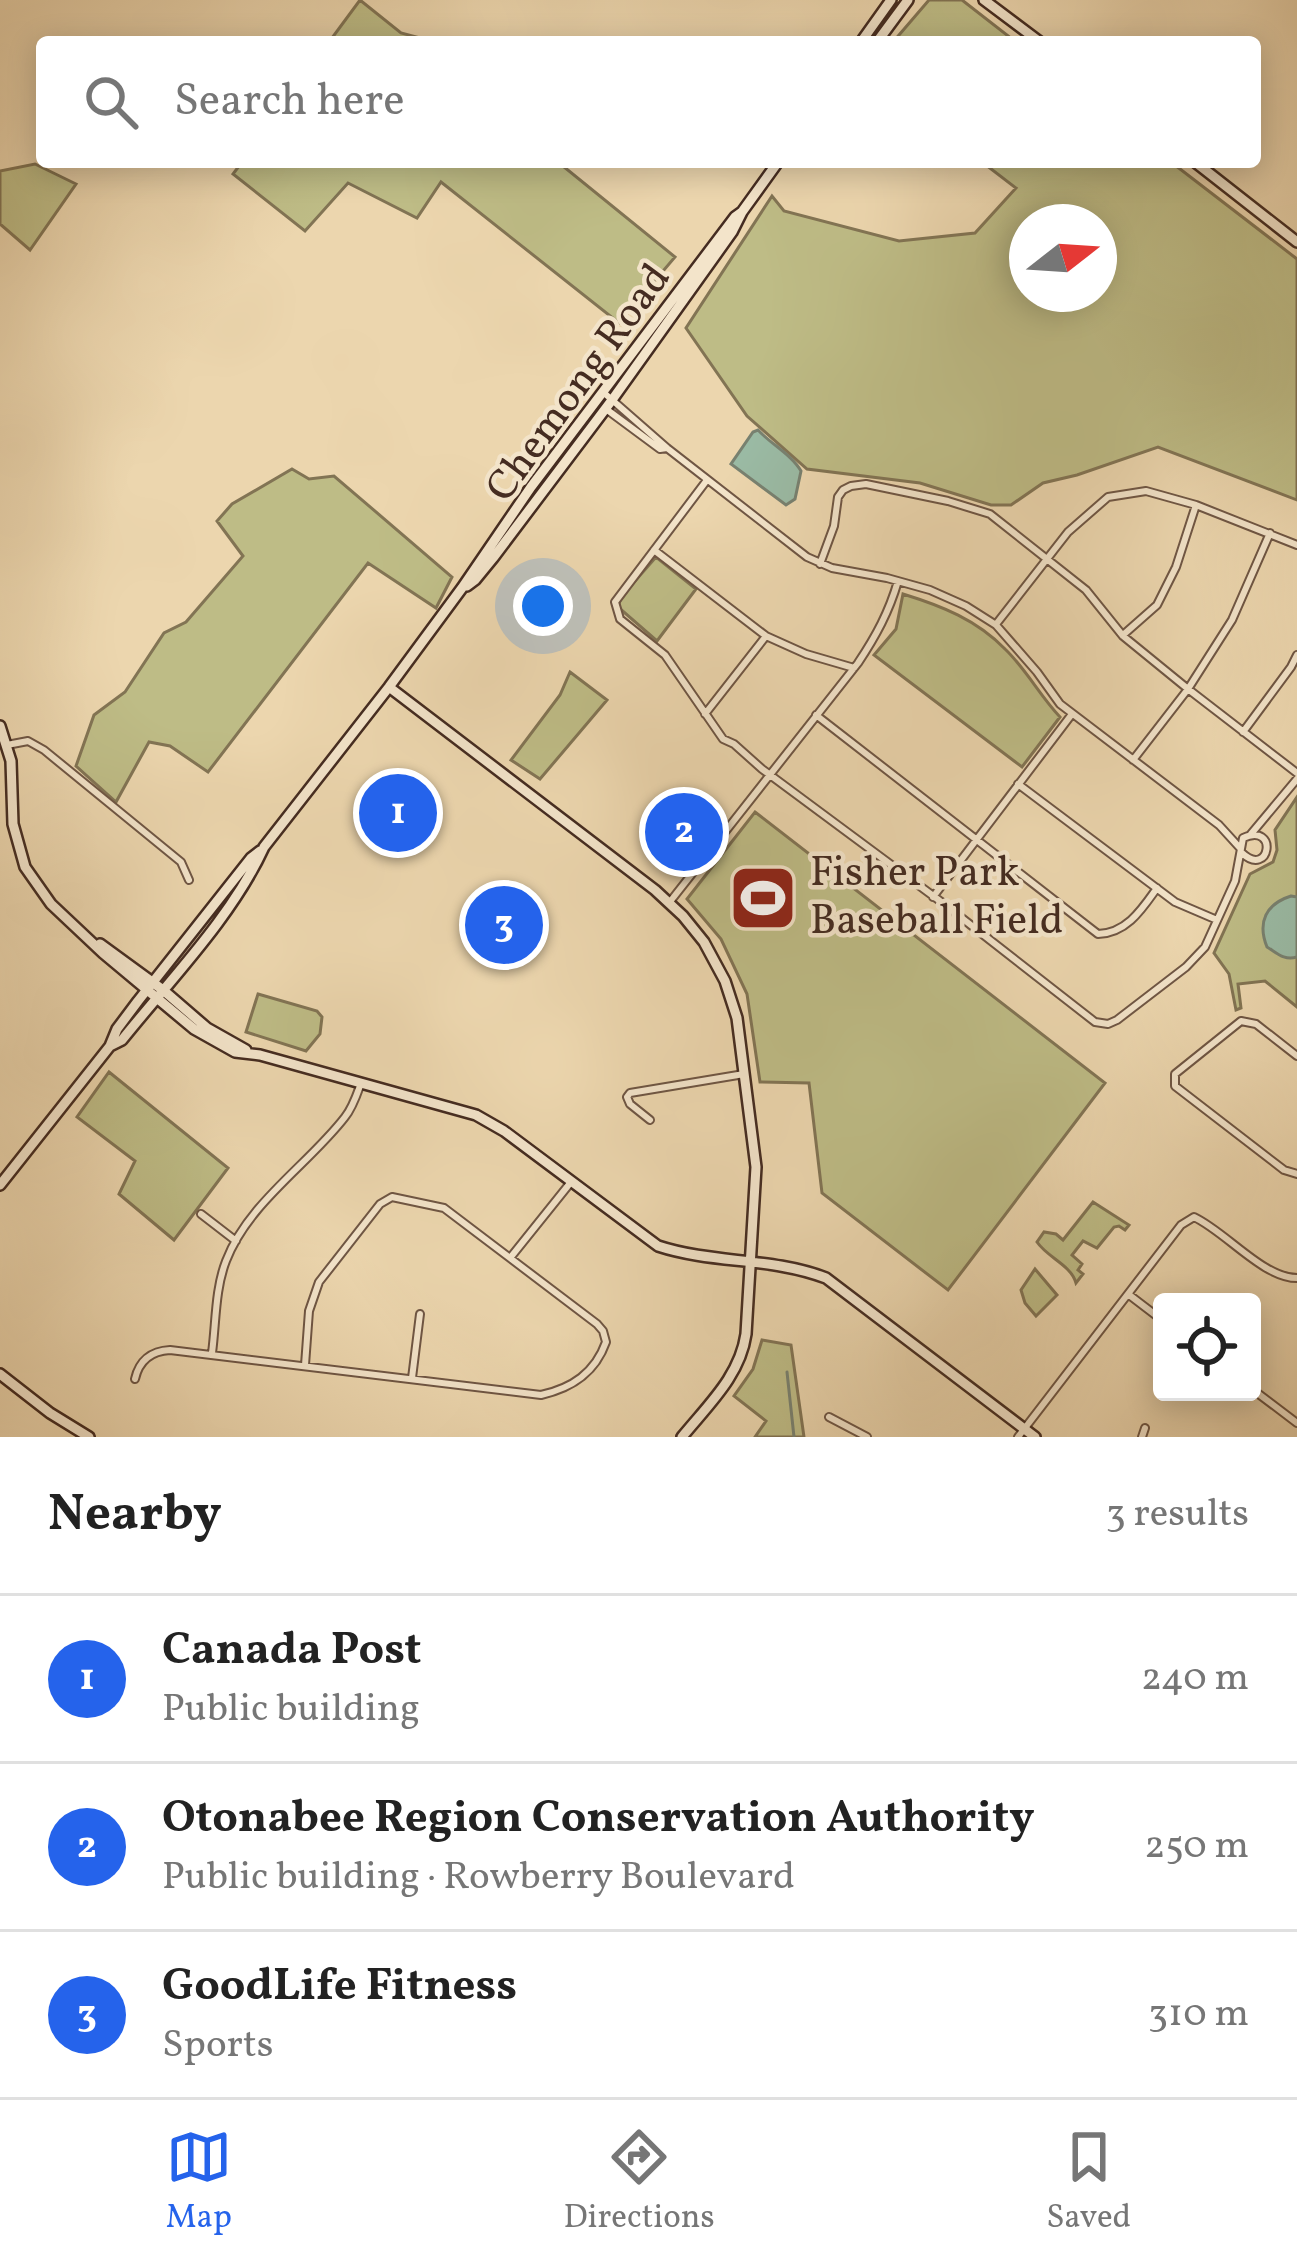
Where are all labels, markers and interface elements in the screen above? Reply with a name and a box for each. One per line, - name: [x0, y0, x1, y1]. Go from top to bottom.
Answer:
- search box: [36, 36, 1261, 168]
- icon: search: [78, 69, 144, 135]
- text: Search here: [174, 71, 405, 134]
- north arrow: [1009, 204, 1117, 312]
- street label: Chemong Road: [473, 253, 687, 515]
- your location: [513, 576, 573, 636]
- pin: 1: [359, 768, 437, 858]
- pin: 2: [645, 787, 723, 877]
- place label: Fisher Park Baseball Field: [810, 845, 1063, 952]
- sports icon: Fisher Park Baseball Field: [728, 863, 798, 933]
- pin: 3: [465, 880, 543, 970]
- map controls: [1153, 1293, 1261, 1401]
- button: locate: [1153, 1293, 1261, 1401]
- text: Nearby: [48, 1480, 222, 1551]
- text: 3 results: [1106, 1488, 1249, 1542]
- text: Canada Post: [162, 1620, 422, 1683]
- text: 1: [79, 1652, 95, 1706]
- text: 240 m: [1141, 1652, 1249, 1706]
- text: Public building: [162, 1683, 420, 1737]
- text: Otonabee Region Conservation Authority: [162, 1788, 1034, 1851]
- text: 2: [77, 1820, 97, 1874]
- text: 250 m: [1144, 1820, 1249, 1874]
- text: Public building · Rowberry Boulevard: [162, 1851, 795, 1905]
- text: GoodLife Fitness: [162, 1956, 517, 2019]
- text: 3: [77, 1988, 97, 2042]
- text: 310 m: [1148, 1988, 1249, 2042]
- text: Sports: [162, 2019, 273, 2073]
- tab: Map: [166, 2124, 232, 2242]
- tab: Directions: [563, 2124, 715, 2242]
- tab: Saved: [1046, 2124, 1131, 2242]

